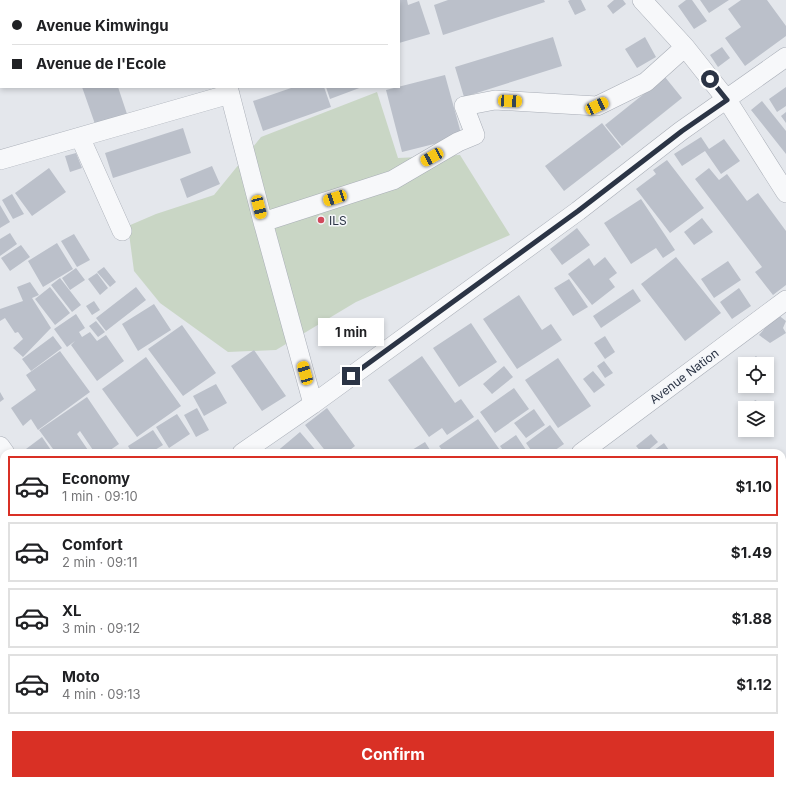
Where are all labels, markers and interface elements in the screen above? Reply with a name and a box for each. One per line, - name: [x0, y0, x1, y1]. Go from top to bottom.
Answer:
- text: Avenue Kimwingu: [36, 16, 169, 35]
- text: Avenue de l'Ecole: [36, 54, 166, 73]
- route start: [701, 70, 719, 88]
- car: [498, 94, 522, 108]
- car: [584, 95, 610, 117]
- car: [419, 146, 445, 168]
- car: [322, 189, 348, 207]
- car: [250, 194, 268, 220]
- place label: ILS: [329, 213, 347, 228]
- marker: ILS: [316, 215, 326, 225]
- callout: 1 min: [318, 318, 384, 346]
- text: 1 min: [335, 324, 367, 340]
- street label: Avenue Nation: [647, 345, 721, 407]
- map controls: [738, 357, 774, 437]
- button: locate: [738, 357, 774, 393]
- car: [296, 360, 314, 386]
- route end: [342, 367, 360, 385]
- button: layers: [738, 401, 774, 437]
- icon: car: [14, 468, 50, 504]
- text: Economy: [62, 469, 130, 488]
- text: $1.10: [735, 477, 772, 496]
- text: 1 min · 09:10: [62, 488, 138, 504]
- icon: car: [14, 534, 50, 570]
- text: Comfort: [62, 535, 123, 554]
- text: $1.49: [731, 543, 772, 562]
- text: 2 min · 09:11: [62, 554, 137, 570]
- icon: car: [14, 600, 50, 636]
- text: XL: [62, 601, 82, 620]
- text: $1.88: [732, 609, 772, 628]
- text: 3 min · 09:12: [62, 620, 140, 636]
- icon: car: [14, 666, 50, 702]
- text: Moto: [62, 667, 100, 686]
- text: $1.12: [736, 675, 772, 694]
- text: 4 min · 09:13: [62, 686, 141, 702]
- button: Confirm: [12, 731, 774, 777]

